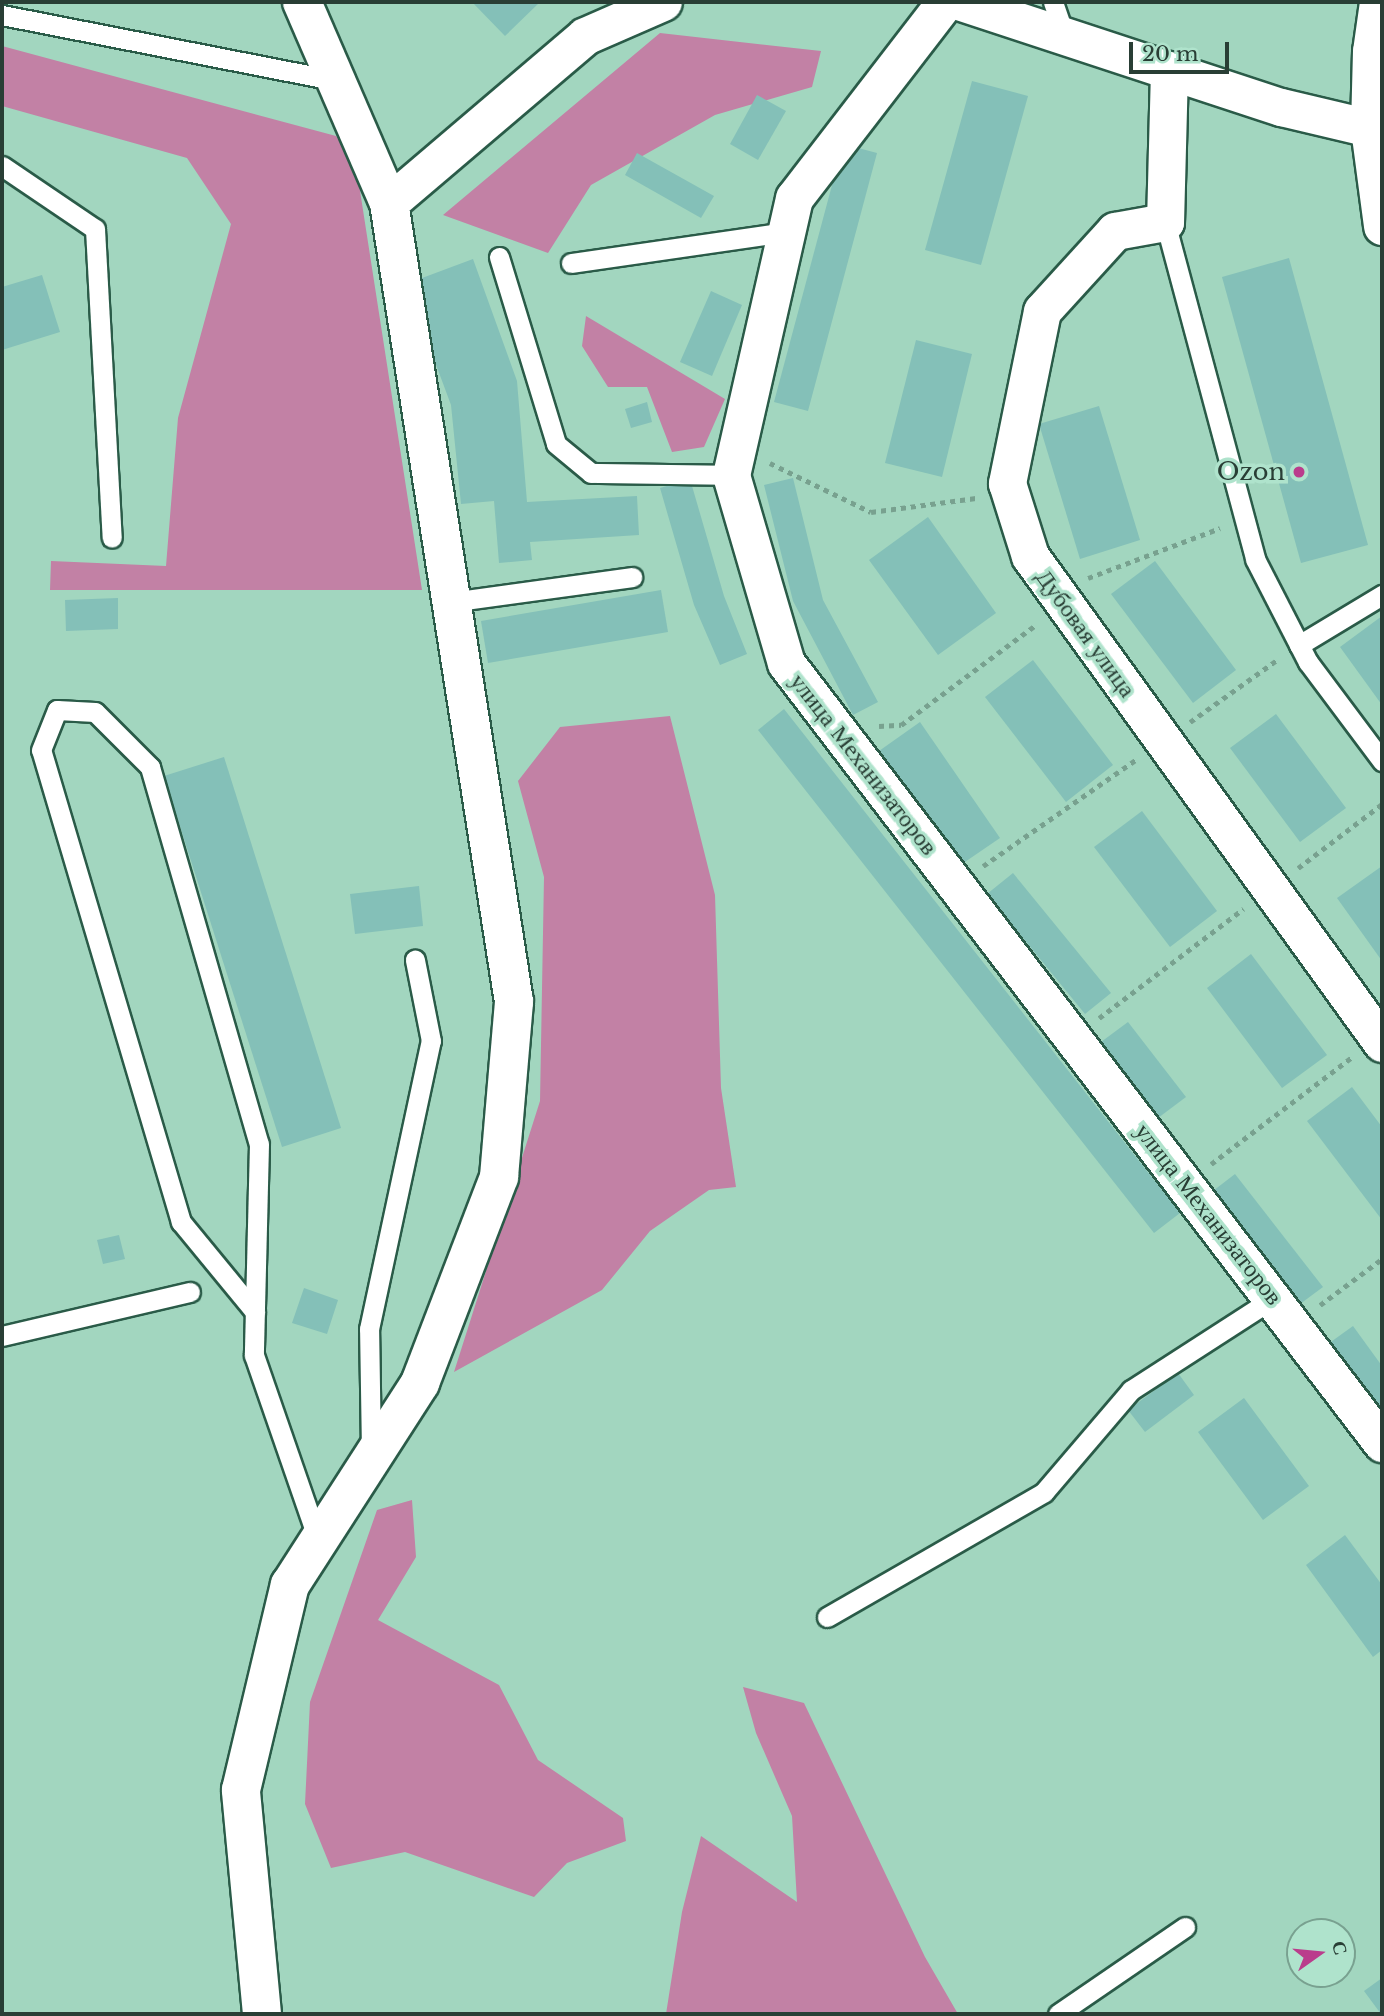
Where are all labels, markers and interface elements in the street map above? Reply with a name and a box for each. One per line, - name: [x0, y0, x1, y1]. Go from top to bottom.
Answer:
- scale bar: [1132, 28, 1232, 72]
- text: 20 m: [1142, 41, 1199, 67]
- place label: Ozon: [1217, 458, 1285, 486]
- marker: Ozon: [1291, 464, 1307, 480]
- street label: Дубовая улица: [1030, 563, 1142, 703]
- street label: улица Механизаторов: [784, 667, 944, 861]
- street label: улица Механизаторов: [1129, 1117, 1289, 1311]
- north arrow: [1286, 1918, 1356, 1988]
- text: С: [1327, 1938, 1353, 1958]

